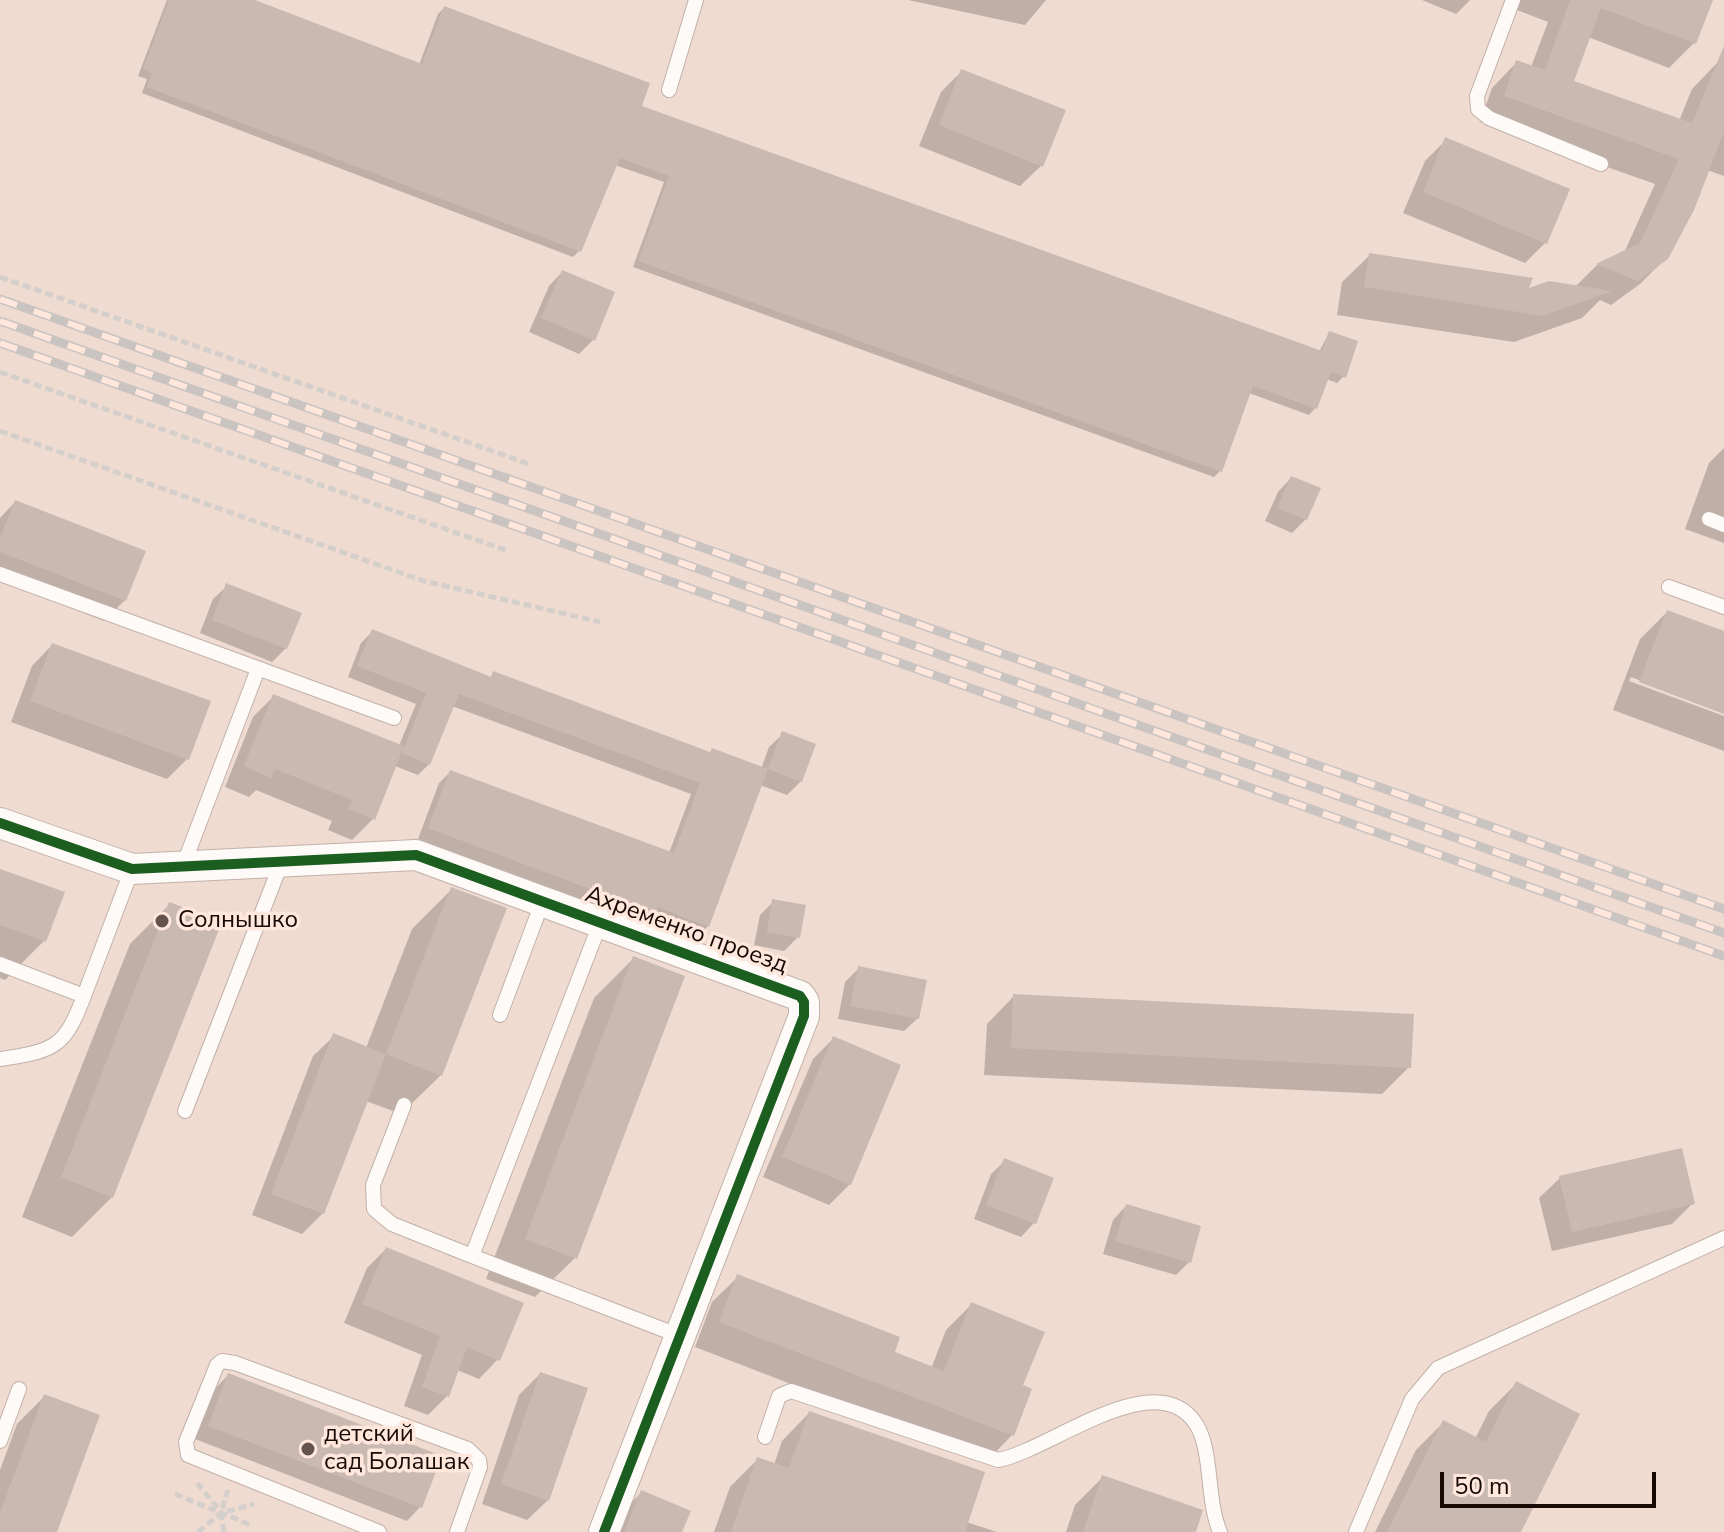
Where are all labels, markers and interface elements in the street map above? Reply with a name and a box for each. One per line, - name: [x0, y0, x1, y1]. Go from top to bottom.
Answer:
- street label: Ахременко проезд: [581, 881, 791, 981]
- place label: Солнышко: [178, 907, 298, 935]
- marker: Солнышко: [153, 912, 171, 930]
- place label: детский сад Болашак: [324, 1421, 469, 1477]
- marker: детский сад Болашак: [299, 1440, 317, 1458]
- scale bar: [1444, 1456, 1660, 1506]
- text: 50 m: [1454, 1470, 1510, 1502]

